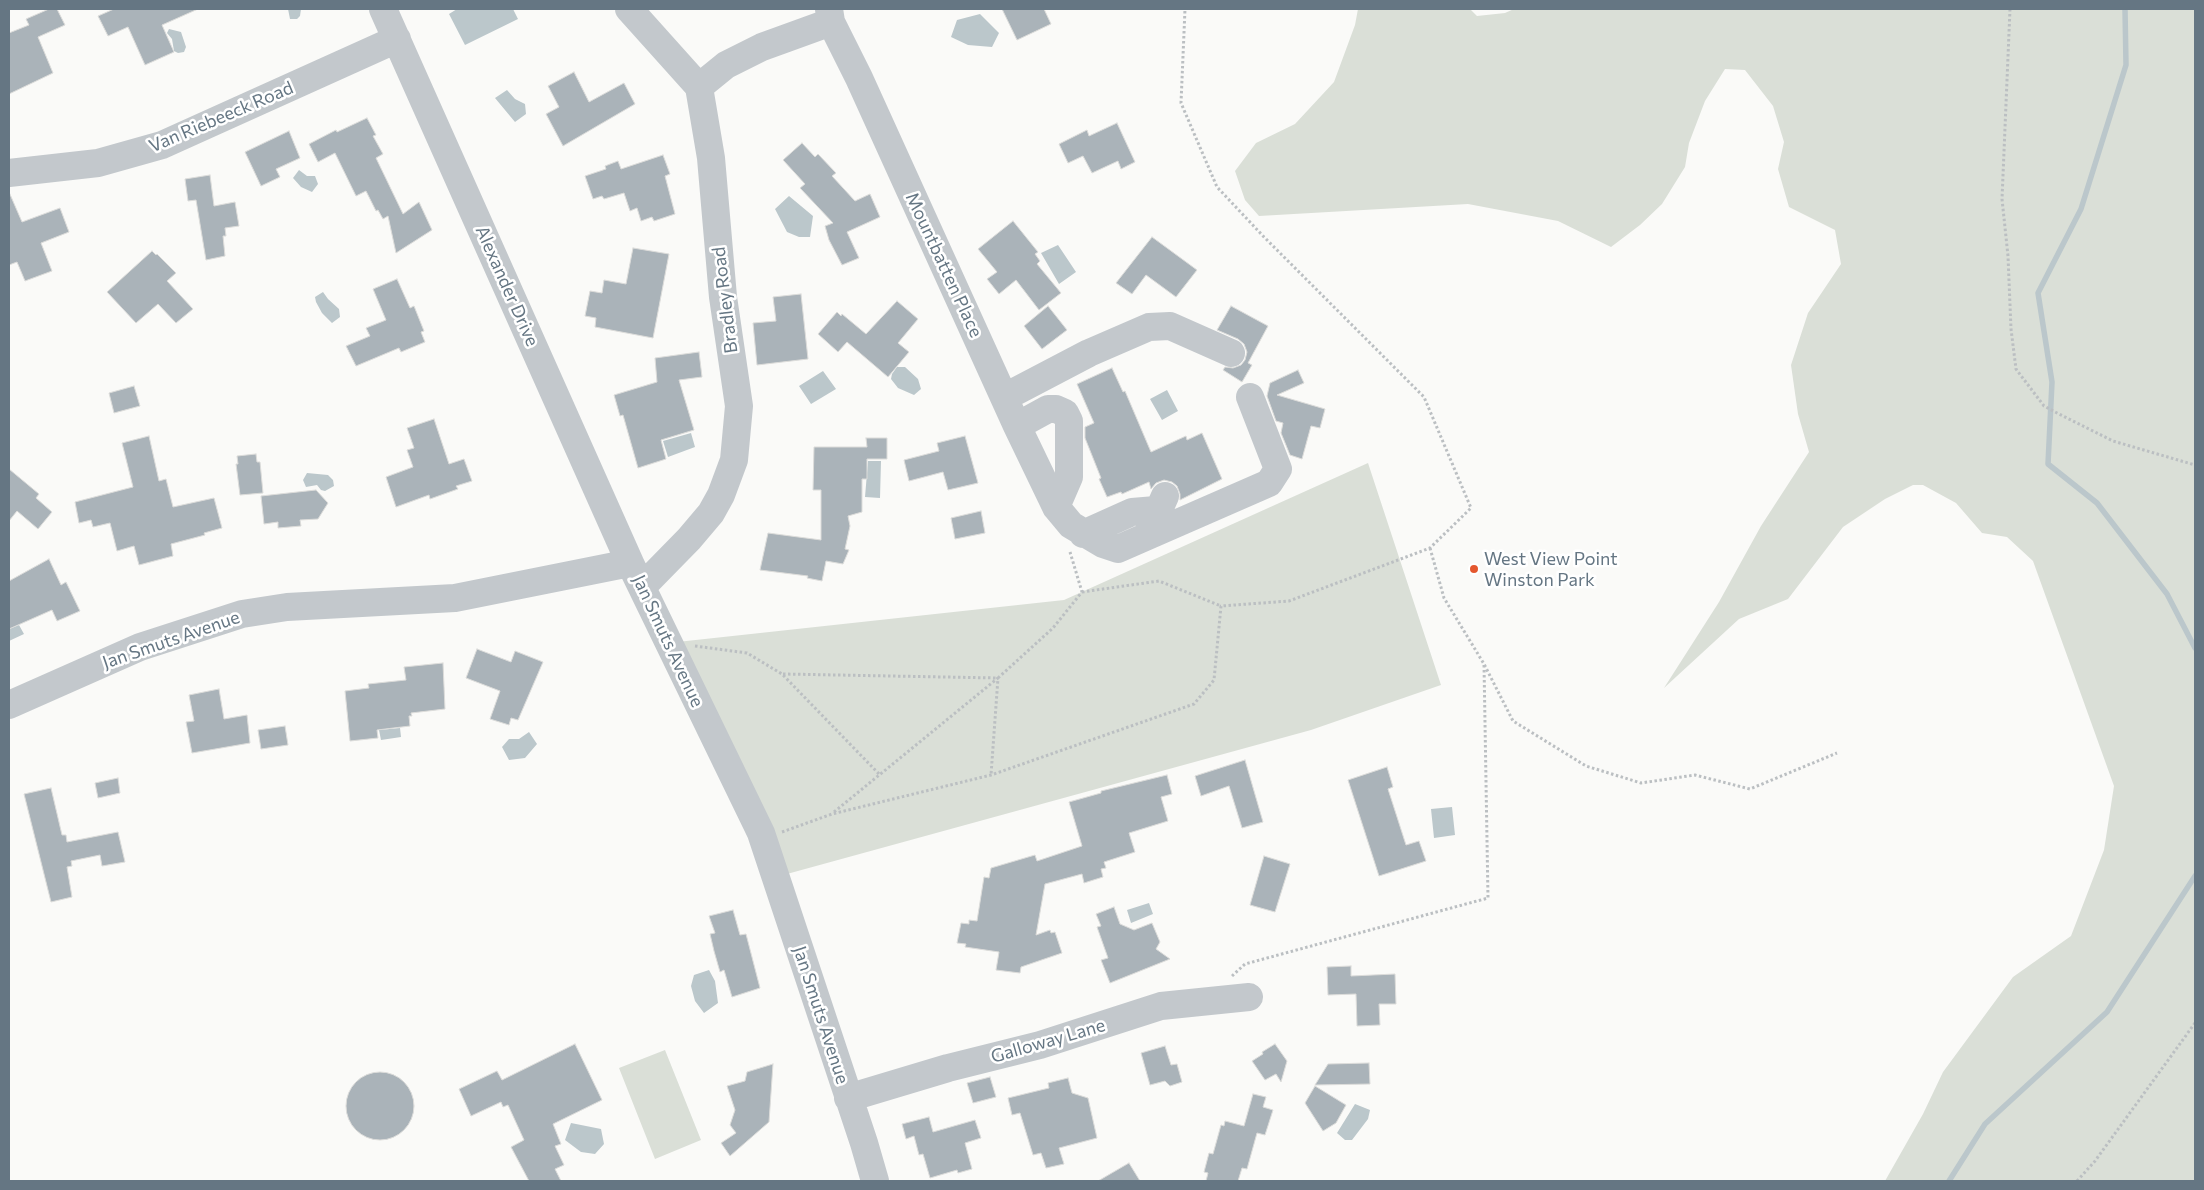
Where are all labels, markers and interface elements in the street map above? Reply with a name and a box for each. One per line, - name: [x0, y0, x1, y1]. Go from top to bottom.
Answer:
- street label: Van Riebeeck Road: [146, 77, 296, 157]
- street label: Mountbatten Place: [901, 189, 987, 341]
- street label: Alexander Drive: [471, 222, 543, 350]
- street label: Bradley Road: [708, 246, 742, 354]
- place label: West View Point Winston Park: [1484, 548, 1618, 590]
- marker: West View Point Winston Park: [1468, 563, 1480, 575]
- street label: Jan Smuts Avenue: [628, 571, 708, 711]
- street label: Jan Smuts Avenue: [100, 606, 242, 674]
- street label: Jan Smuts Avenue: [789, 943, 853, 1087]
- street label: Galloway Lane: [988, 1014, 1108, 1068]

